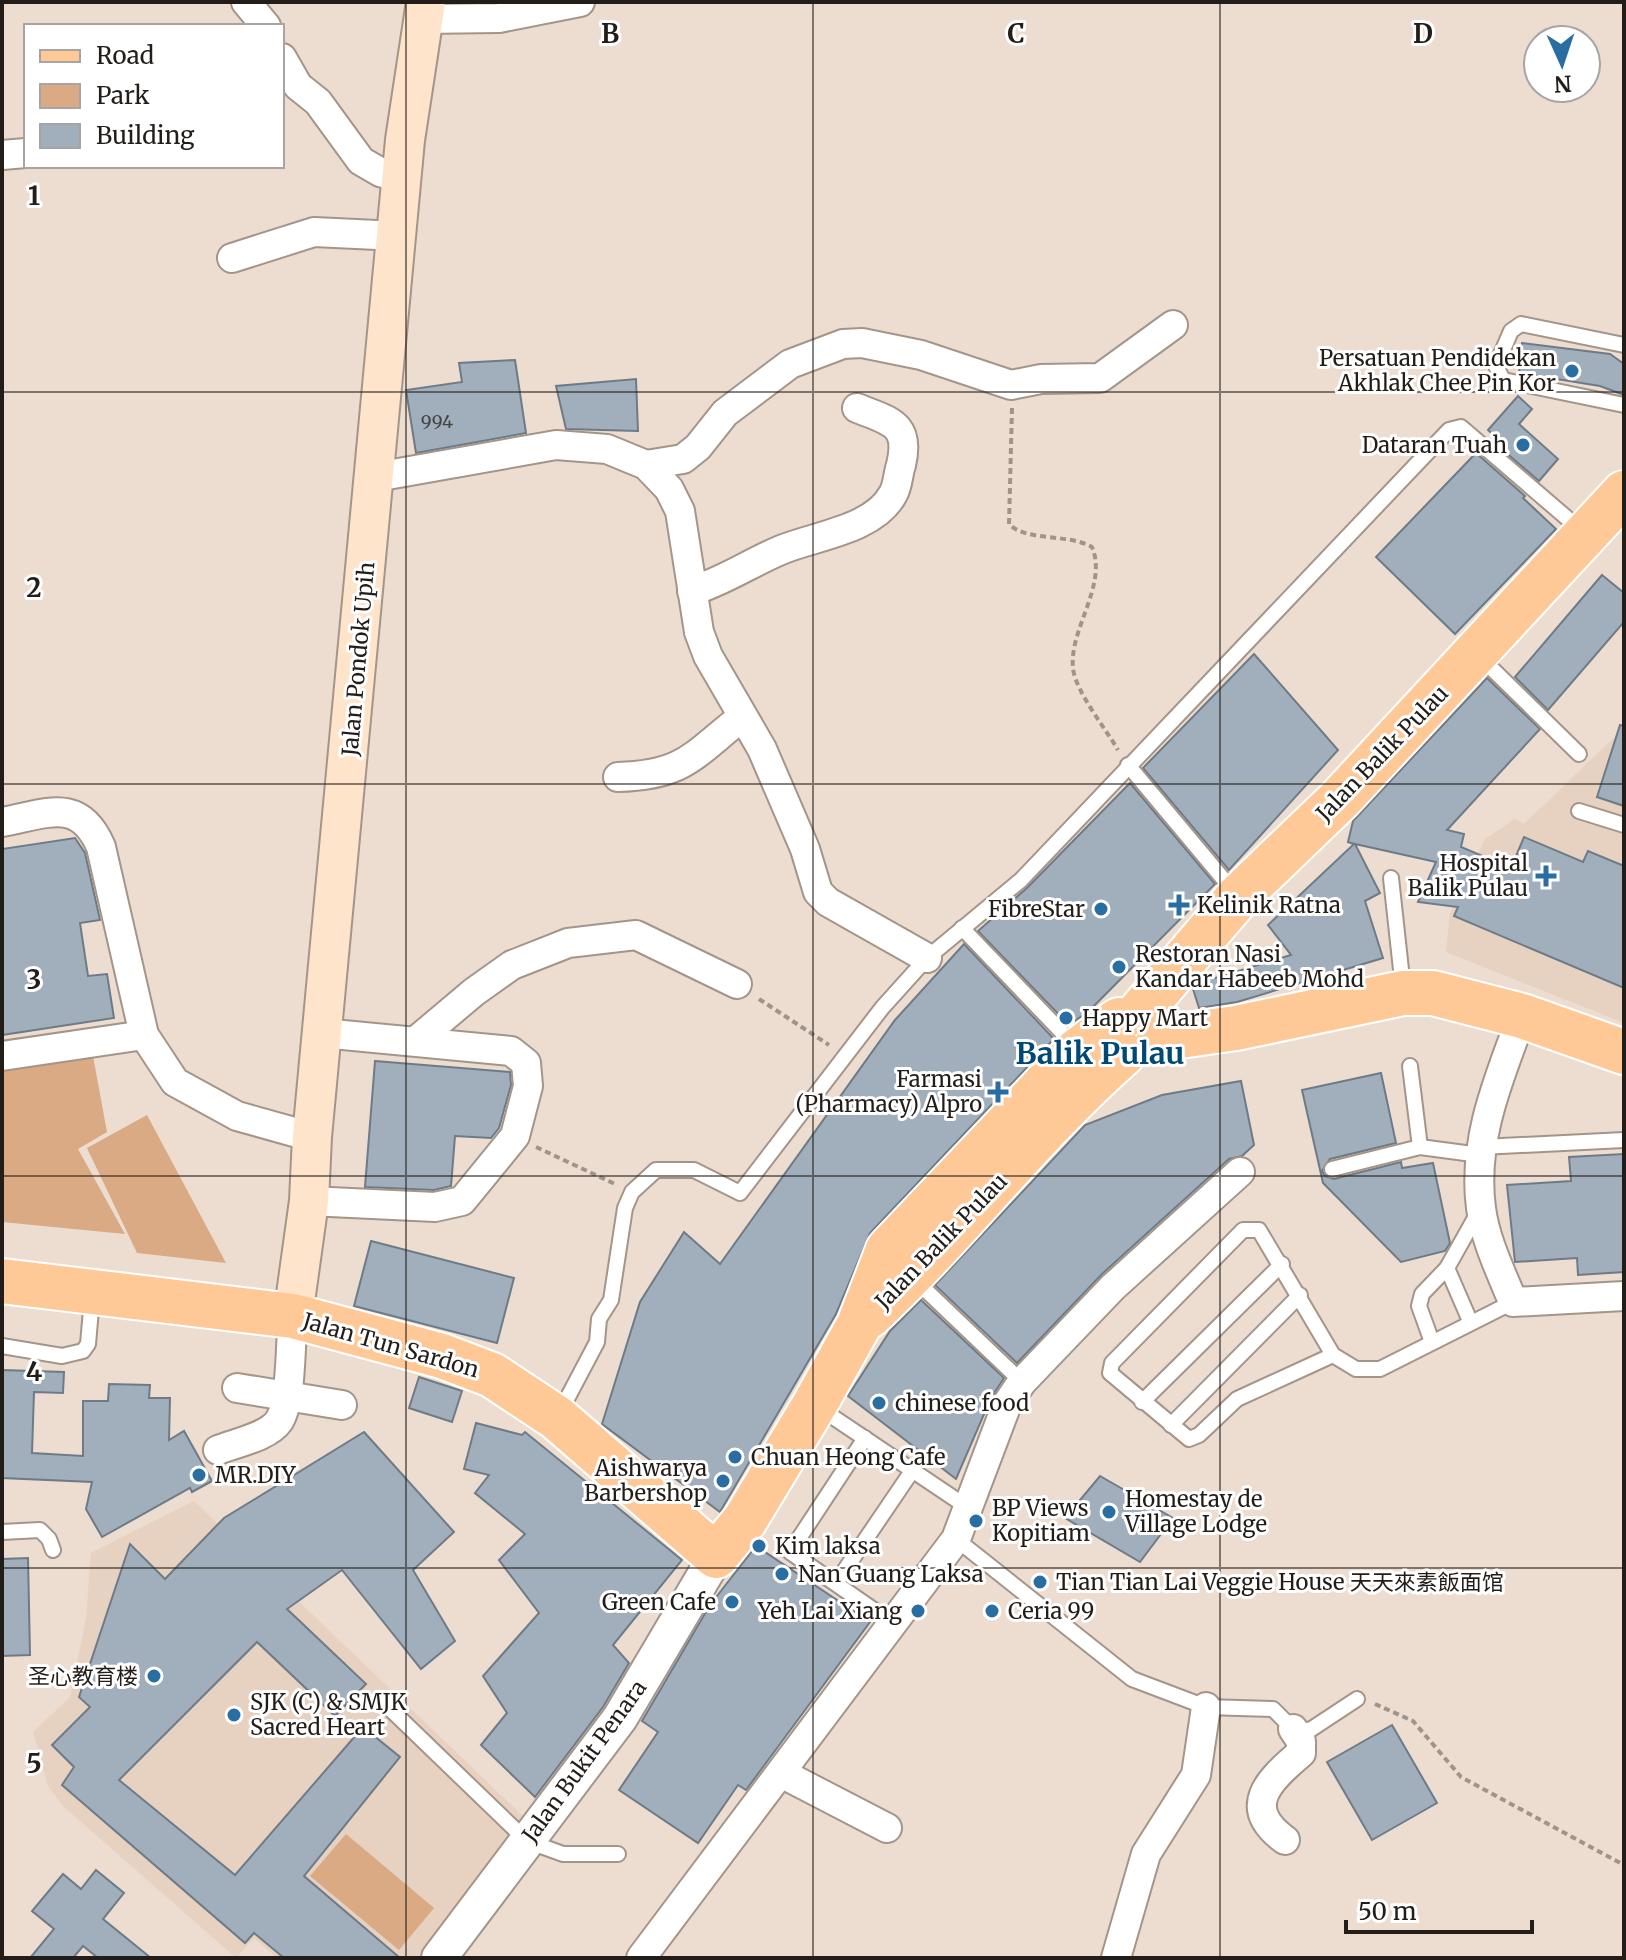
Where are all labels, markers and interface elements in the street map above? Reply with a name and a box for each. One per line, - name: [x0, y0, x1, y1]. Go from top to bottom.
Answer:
- text: B: [601, 17, 619, 50]
- text: C: [1007, 17, 1025, 50]
- text: D: [1413, 17, 1433, 50]
- legend: [24, 24, 284, 168]
- north arrow: [1522, 24, 1602, 104]
- text: Road: [96, 40, 154, 71]
- text: N: [1553, 70, 1572, 98]
- text: Park: [96, 80, 150, 111]
- text: Building: [96, 120, 195, 151]
- text: 1: [28, 179, 40, 212]
- place label: Persatuan Pendidekan Akhlak Chee Pin Kor: [1319, 344, 1556, 397]
- marker: Persatuan Pendidekan Akhlak Chee Pin Kor: [1563, 362, 1581, 380]
- house number: 994: [421, 410, 453, 433]
- place label: Dataran Tuah: [1362, 431, 1507, 459]
- marker: Dataran Tuah: [1514, 436, 1532, 454]
- street label: Jalan Pondok Upih: [335, 560, 380, 758]
- text: 2: [26, 571, 42, 604]
- street label: Jalan Balik Pulau: [1309, 679, 1454, 828]
- place label: Hospital Balik Pulau: [1408, 849, 1528, 902]
- marker: Hospital Balik Pulau: [1535, 865, 1557, 887]
- place label: Kelinik Ratna: [1197, 891, 1341, 919]
- marker: Kelinik Ratna: [1168, 894, 1190, 916]
- place label: FibreStar: [988, 895, 1085, 923]
- marker: FibreStar: [1092, 900, 1110, 918]
- place label: Restoran Nasi Kandar Habeeb Mohd: [1135, 940, 1364, 993]
- marker: Restoran Nasi Kandar Habeeb Mohd: [1110, 958, 1128, 976]
- text: 3: [27, 963, 41, 996]
- place label: Happy Mart: [1082, 1004, 1209, 1032]
- marker: Happy Mart: [1057, 1009, 1075, 1027]
- district label: Balik Pulau: [1015, 1034, 1185, 1072]
- place label: Farmasi (Pharmacy) Alpro: [795, 1065, 982, 1118]
- marker: Farmasi (Pharmacy) Alpro: [989, 1083, 1007, 1101]
- street label: Jalan Balik Pulau: [868, 1167, 1013, 1316]
- street label: Jalan Tun Sardon: [299, 1306, 483, 1384]
- text: 4: [26, 1355, 43, 1388]
- place label: chinese food: [895, 1389, 1029, 1417]
- marker: chinese food: [870, 1394, 888, 1412]
- place label: Chuan Heong Cafe: [751, 1443, 946, 1471]
- marker: Chuan Heong Cafe: [726, 1448, 744, 1466]
- place label: Aishwarya Barbershop: [584, 1454, 707, 1507]
- place label: MR.DIY: [215, 1461, 296, 1489]
- marker: MR.DIY: [190, 1466, 208, 1484]
- marker: Aishwarya Barbershop: [714, 1472, 732, 1490]
- place label: Homestay de Village Lodge: [1124, 1485, 1267, 1538]
- place label: BP Views Kopitiam: [992, 1494, 1090, 1547]
- marker: Homestay de Village Lodge: [1100, 1503, 1118, 1521]
- marker: BP Views Kopitiam: [967, 1512, 985, 1530]
- place label: Kim laksa: [775, 1532, 881, 1560]
- marker: Kim laksa: [750, 1537, 768, 1555]
- place label: Nan Guang Laksa: [798, 1560, 984, 1588]
- marker: Nan Guang Laksa: [773, 1565, 791, 1583]
- place label: Tian Tian Lai Veggie House 天天來素飯面馆: [1056, 1568, 1504, 1596]
- marker: Tian Tian Lai Veggie House 天天來素飯面馆: [1031, 1573, 1049, 1591]
- place label: Green Cafe: [602, 1588, 716, 1616]
- marker: Green Cafe: [723, 1593, 741, 1611]
- place label: Yeh Lai Xiang: [757, 1597, 902, 1625]
- place label: Ceria 99: [1008, 1597, 1094, 1625]
- marker: Yeh Lai Xiang: [909, 1602, 927, 1620]
- marker: Ceria 99: [983, 1602, 1001, 1620]
- place label: 圣心教育楼: [28, 1662, 138, 1690]
- marker: 圣心教育楼: [145, 1667, 163, 1685]
- street label: Jalan Bukit Penara: [515, 1674, 652, 1848]
- place label: SJK (C) & SMJK Sacred Heart: [250, 1688, 407, 1741]
- marker: SJK (C) & SMJK Sacred Heart: [225, 1706, 243, 1724]
- text: 5: [26, 1747, 42, 1780]
- scale bar: [1346, 1884, 1532, 1934]
- text: 50 m: [1358, 1896, 1417, 1927]

